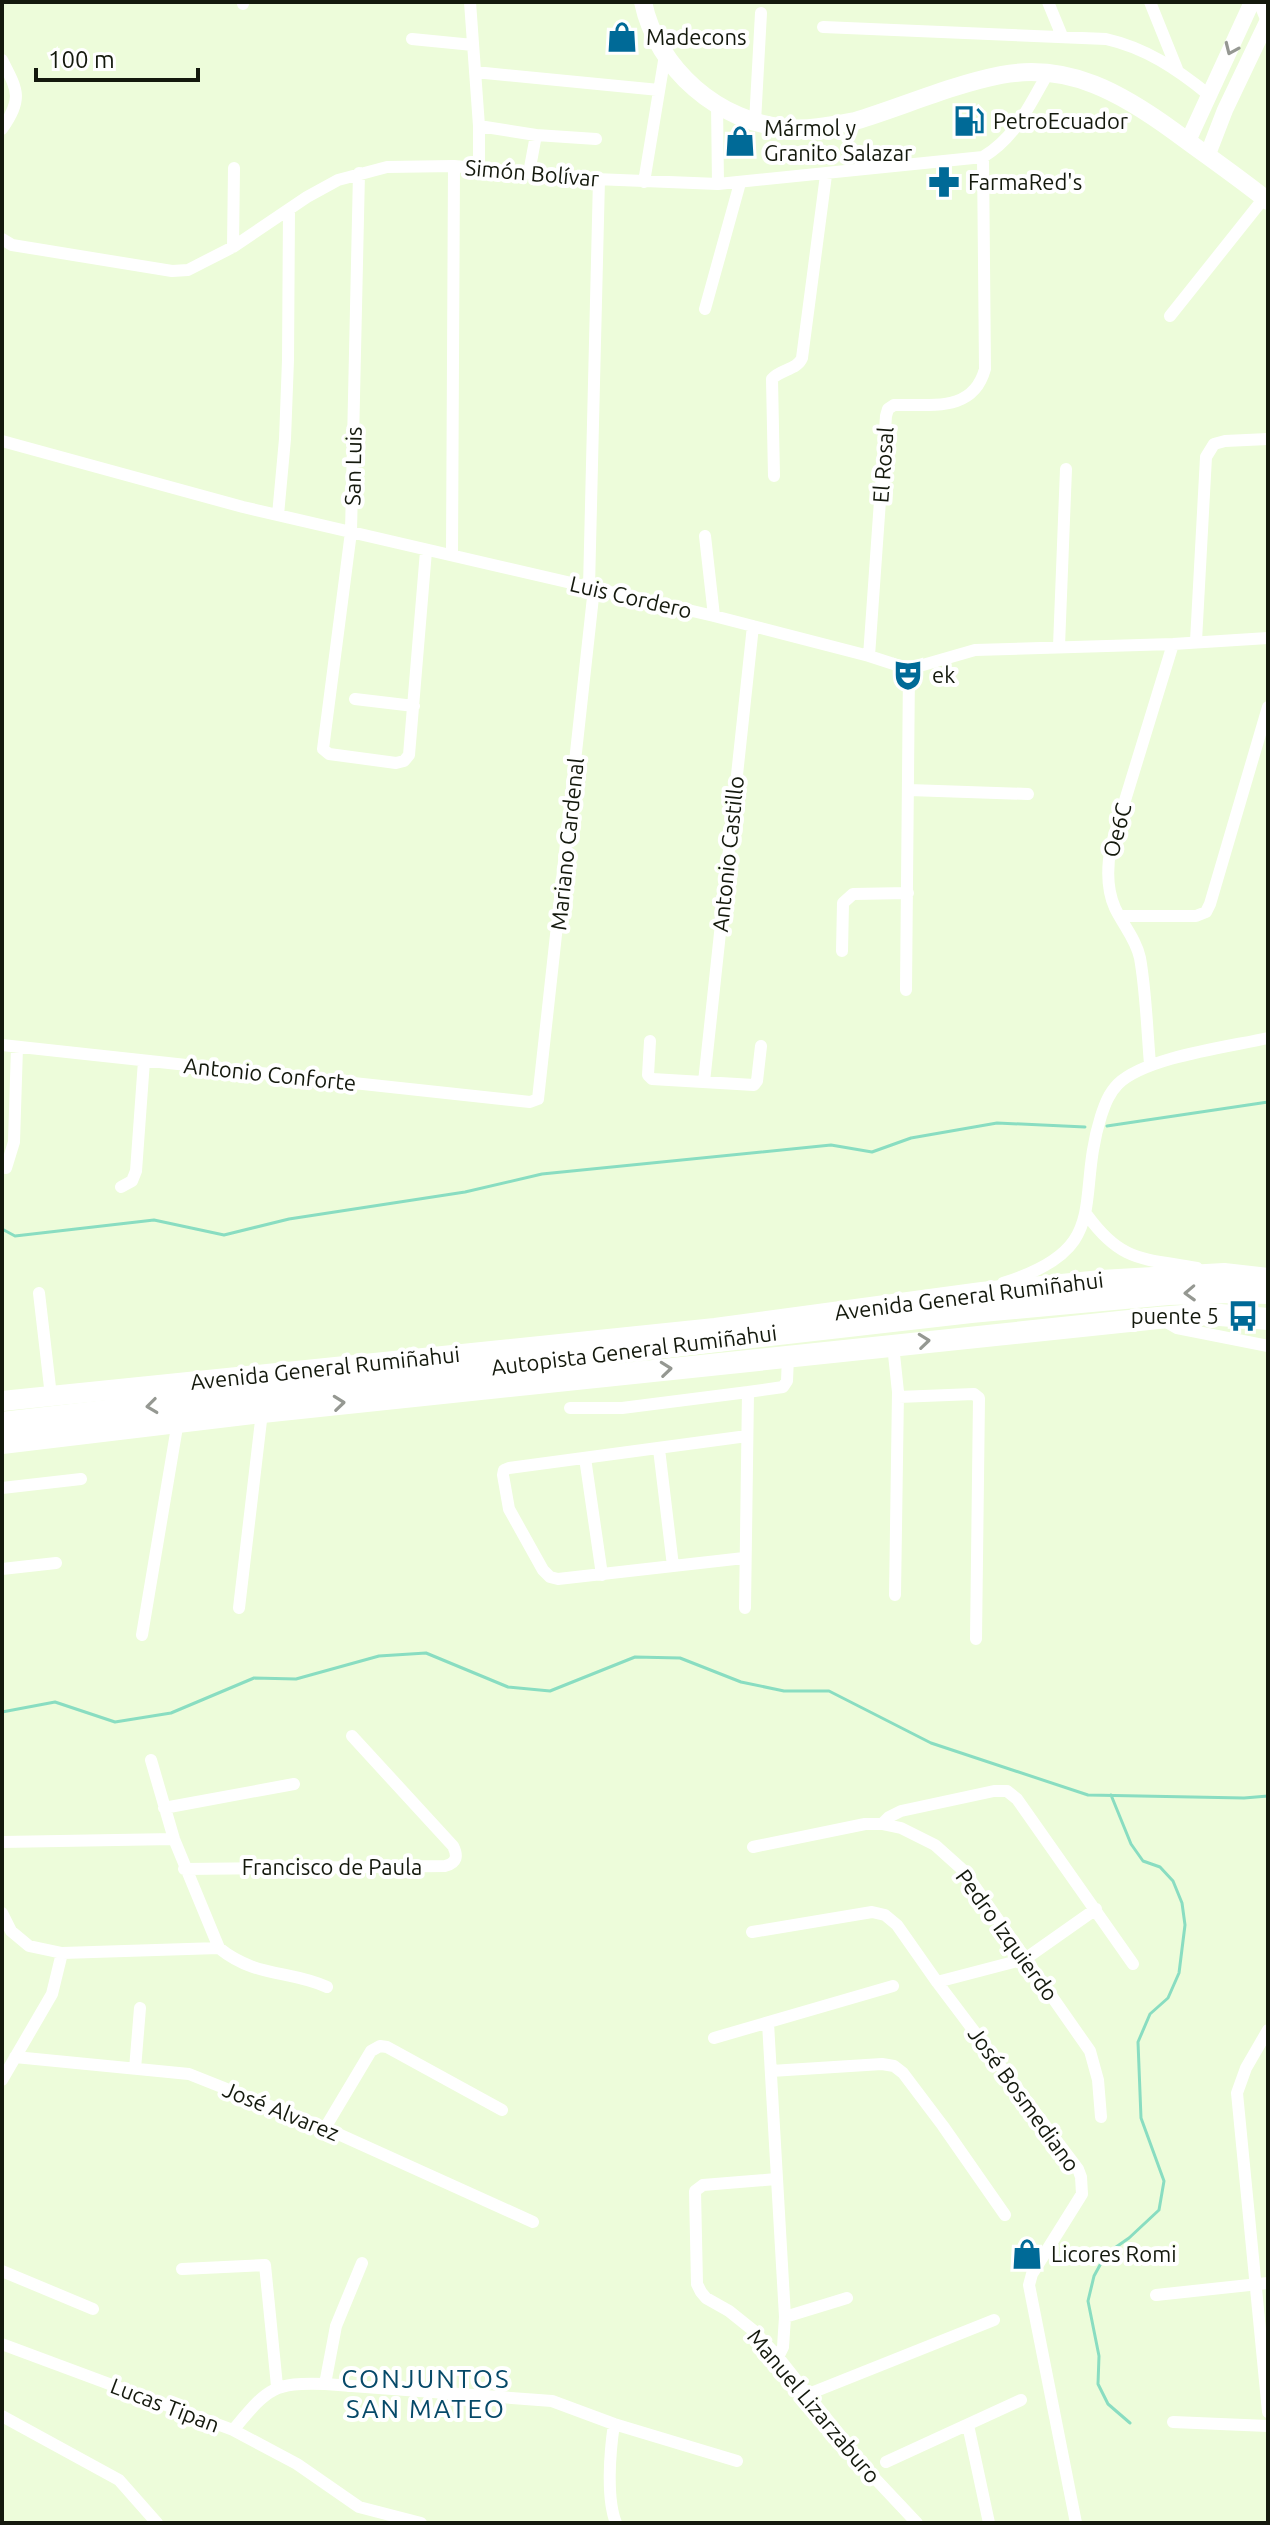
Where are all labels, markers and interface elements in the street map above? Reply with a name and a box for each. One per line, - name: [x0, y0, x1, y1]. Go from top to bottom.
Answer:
- shop icon: Madecons: [605, 20, 639, 54]
- place label: Madecons: [646, 24, 747, 49]
- scale bar: [36, 32, 198, 82]
- one-way arrow: [1225, 40, 1241, 55]
- text: 100 m: [48, 46, 115, 73]
- fuel station icon: PetroEcuador: [952, 104, 986, 138]
- place label: PetroEcuador: [993, 108, 1129, 133]
- place label: Mármol y Granito Salazar: [764, 115, 913, 165]
- shop icon: Mármol y Granito Salazar: [723, 124, 757, 158]
- street label: Simón Bolívar: [464, 154, 601, 191]
- pharmacy icon: FarmaRed's: [927, 165, 961, 199]
- place label: FarmaRed's: [968, 169, 1082, 194]
- street label: San Luis: [339, 426, 366, 506]
- street label: El Rosal: [867, 426, 898, 504]
- street label: Luis Cordero: [568, 570, 695, 623]
- theatre icon: ek: [891, 658, 925, 692]
- place label: ek: [932, 662, 955, 687]
- street label: Mariano Cardenal: [545, 756, 588, 932]
- street label: Antonio Castillo: [707, 775, 748, 933]
- street label: Oe6C: [1097, 800, 1136, 860]
- street label: Antonio Conforte: [183, 1052, 358, 1095]
- street label: Avenida General Rumiñahui: [833, 1267, 1105, 1324]
- one-way arrow: [1183, 1285, 1196, 1302]
- bus stop icon: puente 5: [1226, 1299, 1260, 1333]
- place label: puente 5: [1131, 1303, 1219, 1328]
- street label: Autopista General Rumiñahui: [490, 1320, 778, 1379]
- one-way arrow: [918, 1333, 931, 1350]
- street label: Avenida General Rumiñahui: [189, 1341, 461, 1394]
- one-way arrow: [660, 1360, 673, 1377]
- one-way arrow: [333, 1395, 346, 1412]
- one-way arrow: [145, 1397, 158, 1414]
- street label: Francisco de Paula: [242, 1854, 422, 1879]
- street label: Pedro Izquierdo: [951, 1864, 1064, 2005]
- street label: José Bosmediano: [963, 2021, 1085, 2176]
- street label: José Alvarez: [219, 2076, 343, 2145]
- shop icon: Licores Romi: [1010, 2237, 1044, 2271]
- place label: Licores Romi: [1051, 2241, 1177, 2266]
- street label: Manuel Lizarzaburo: [743, 2324, 886, 2488]
- district label: CONJUNTOS SAN MATEO: [341, 2364, 511, 2423]
- street label: Lucas Tipan: [107, 2372, 223, 2437]

